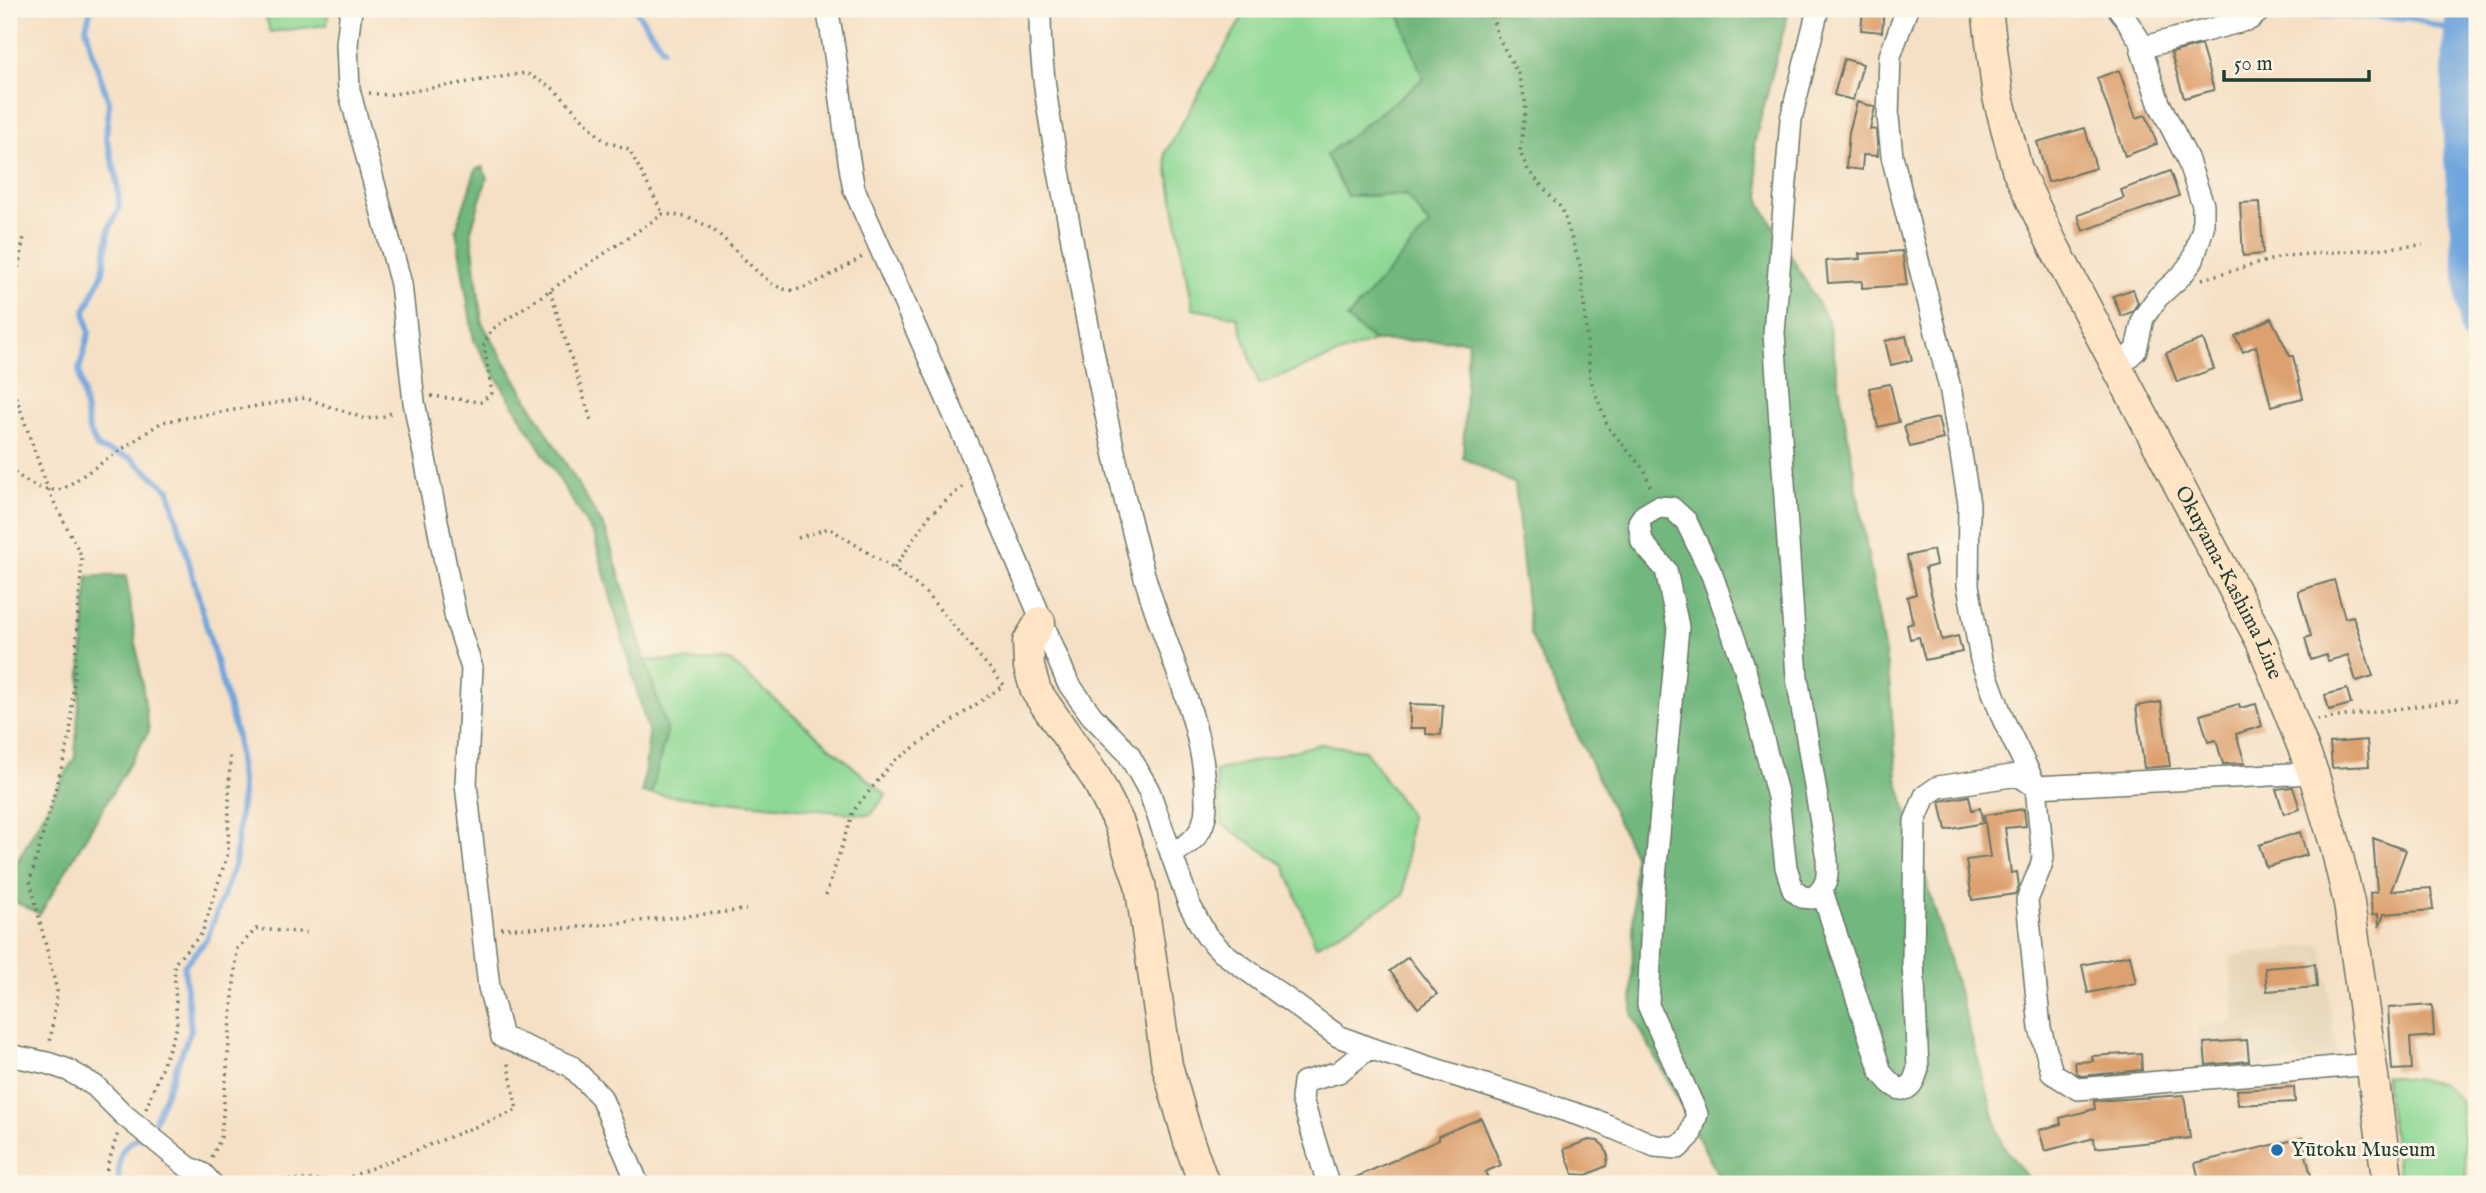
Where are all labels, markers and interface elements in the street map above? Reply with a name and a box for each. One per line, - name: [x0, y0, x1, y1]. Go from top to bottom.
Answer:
- scale bar: [2224, 38, 2369, 82]
- text: 50 m: [2234, 51, 2273, 78]
- street label: Okuyama-Kashima Line: [2168, 481, 2289, 684]
- place label: Yūtoku Museum: [2291, 1137, 2436, 1164]
- marker: Yūtoku Museum: [2269, 1142, 2285, 1158]

